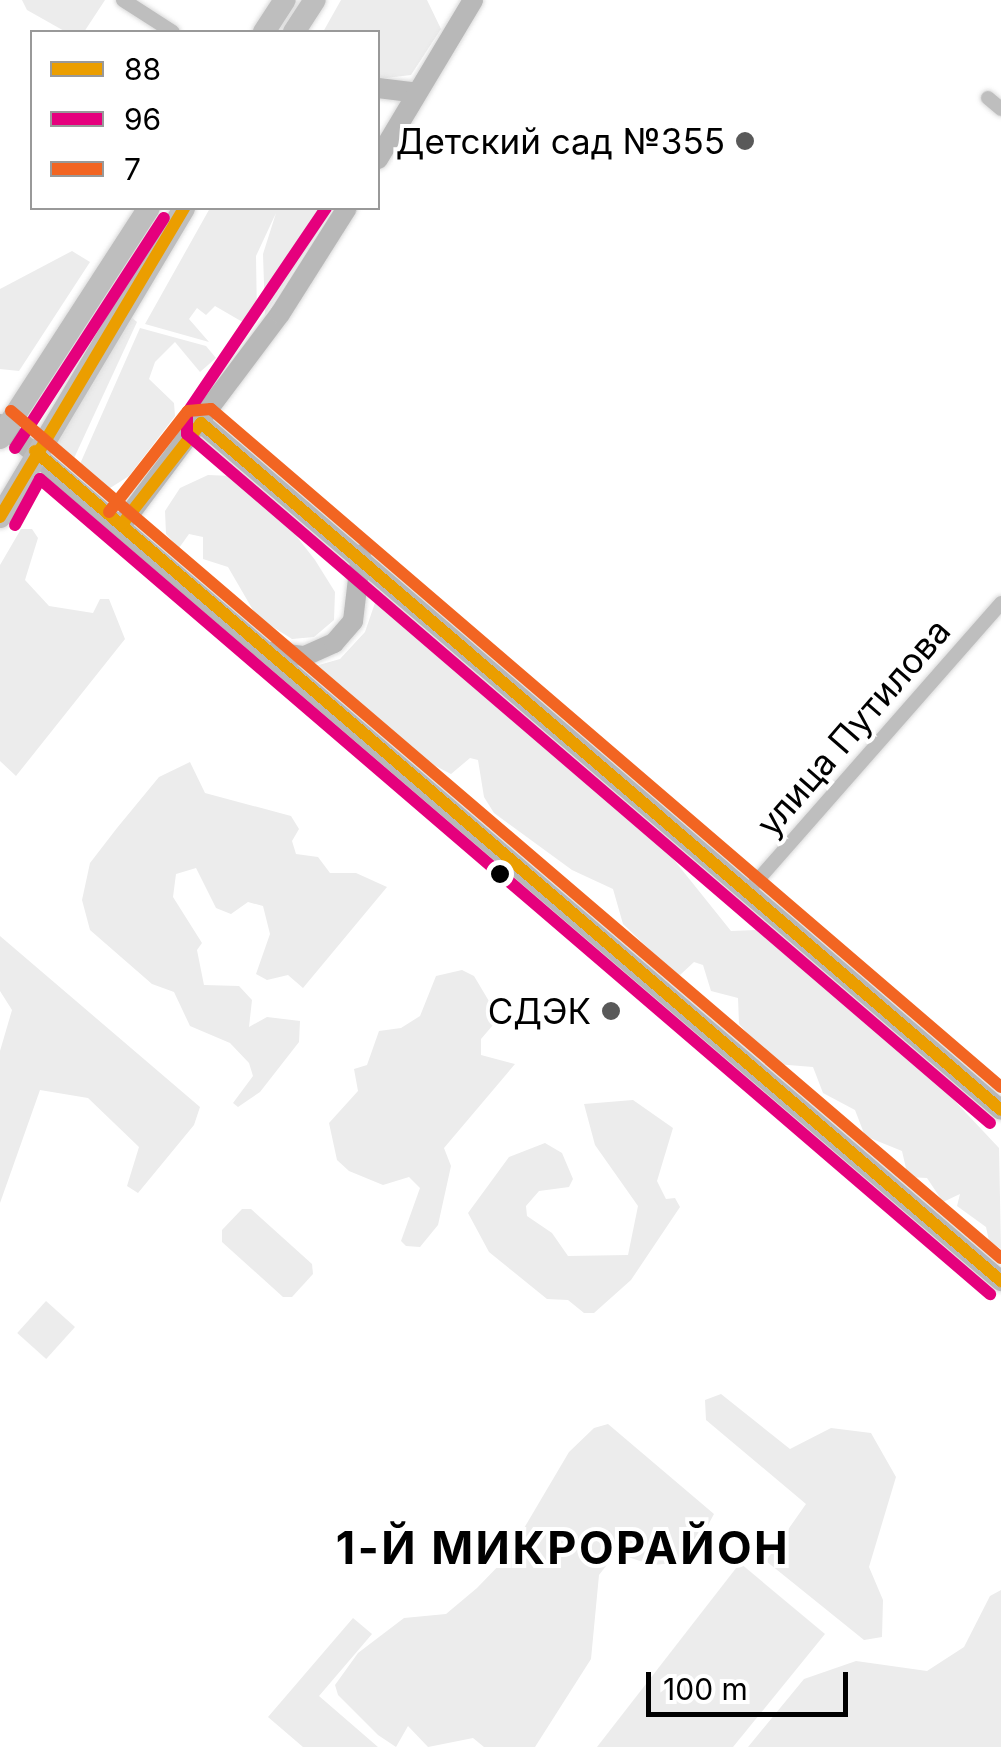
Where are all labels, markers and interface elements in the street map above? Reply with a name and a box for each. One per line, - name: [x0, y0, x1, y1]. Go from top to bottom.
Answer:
- legend: [30, 30, 380, 210]
- text: 88: [124, 51, 161, 87]
- text: 96: [124, 101, 161, 137]
- place label: Детский сад №355: [396, 120, 725, 162]
- marker: Детский сад №355: [734, 130, 756, 152]
- text: 7: [124, 151, 141, 187]
- street label: улица Путилова: [747, 610, 959, 844]
- unlabelled marker: [490, 864, 510, 884]
- place label: СДЭК: [488, 990, 591, 1032]
- marker: СДЭК: [600, 1000, 622, 1022]
- district label: 1-Й МИКРОРАЙОН: [336, 1521, 790, 1575]
- scale bar: [651, 1652, 854, 1714]
- text: 100 m: [663, 1671, 748, 1707]

